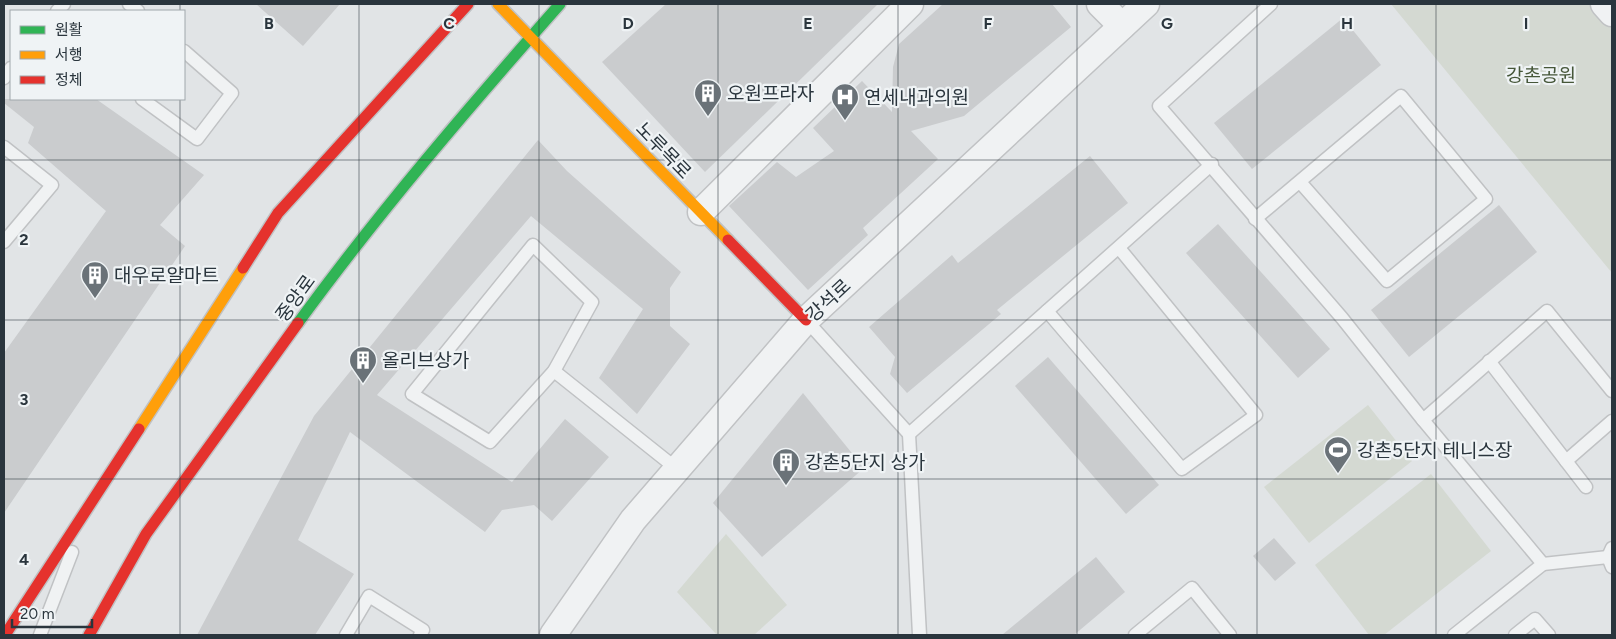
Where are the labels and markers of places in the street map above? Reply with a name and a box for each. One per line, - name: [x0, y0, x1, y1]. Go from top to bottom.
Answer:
- building icon: 오원프라자: [693, 78, 723, 117]
- place label: 오원프라자: [727, 82, 814, 105]
- hospital icon: 연세내과의원: [830, 82, 860, 121]
- place label: 연세내과의원: [864, 86, 969, 109]
- building icon: 대우로얄마트: [80, 260, 110, 299]
- place label: 대우로얄마트: [114, 264, 219, 287]
- building icon: 올리브상가: [348, 345, 378, 384]
- place label: 올리브상가: [382, 349, 469, 372]
- sports icon: 강촌5단지 테니스장: [1323, 435, 1353, 474]
- place label: 강촌5단지 테니스장: [1357, 439, 1512, 462]
- building icon: 강촌5단지 상가: [771, 447, 801, 486]
- place label: 강촌5단지 상가: [805, 451, 926, 474]

